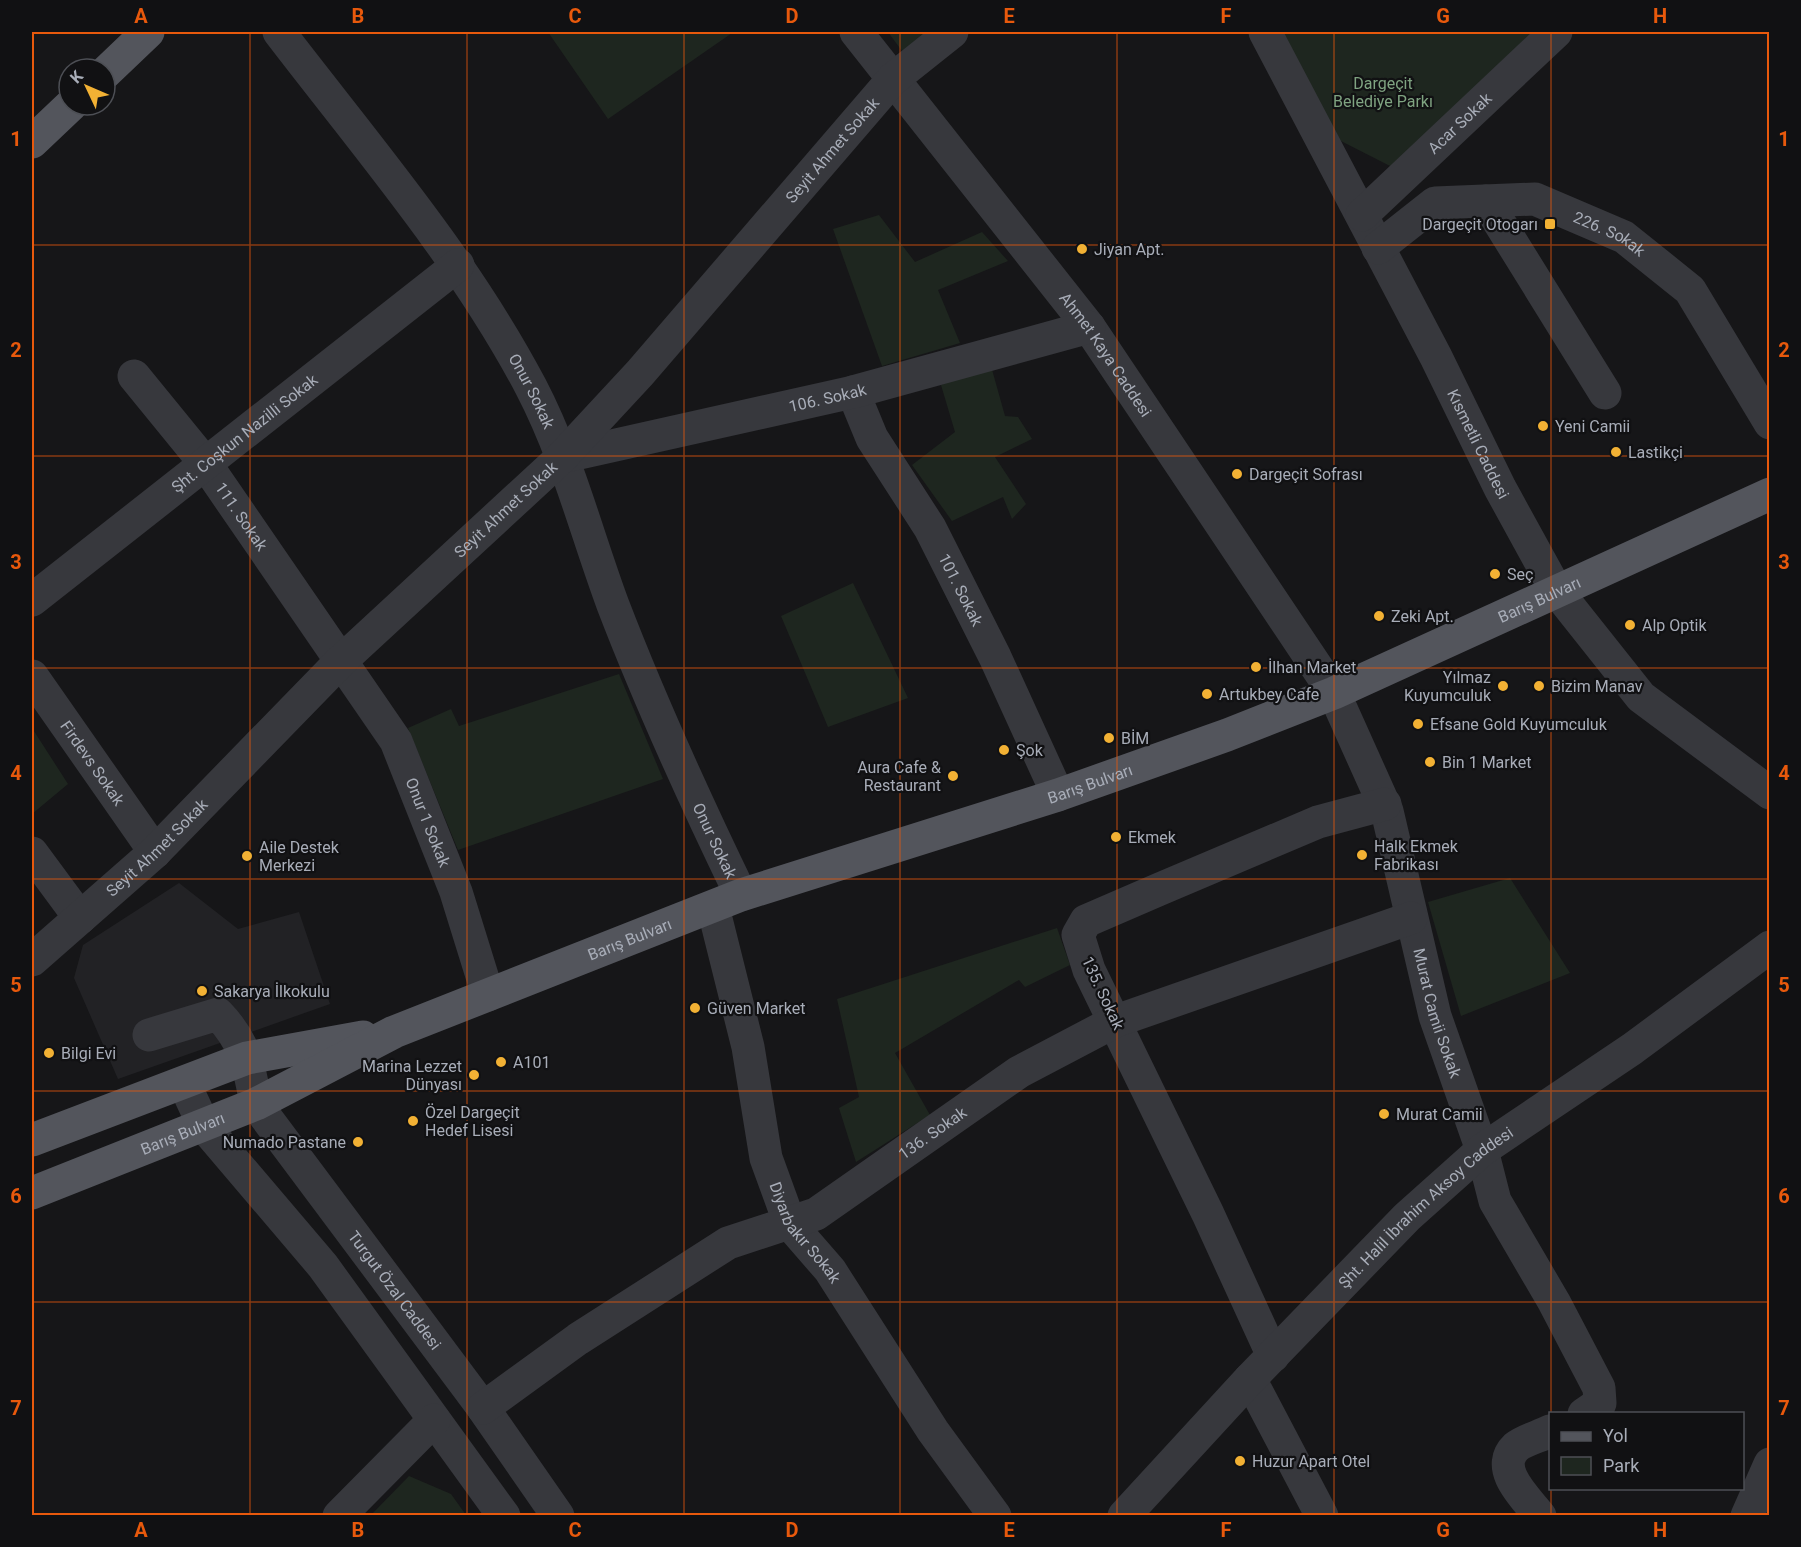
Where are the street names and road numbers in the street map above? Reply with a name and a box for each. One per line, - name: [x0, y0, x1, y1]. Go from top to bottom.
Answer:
- street label: Acar Sokak: [1424, 88, 1496, 158]
- street label: Seyit Ahmet Sokak: [781, 93, 883, 207]
- street label: 226. Sokak: [1571, 207, 1650, 261]
- street label: Ahmet Kaya Caddesi: [1056, 288, 1156, 420]
- street label: Onur Sokak: [505, 350, 559, 432]
- street label: Şht. Coşkun Nazilli Sokak: [167, 369, 322, 496]
- street label: 106. Sokak: [787, 379, 869, 416]
- street label: Kısmetli Caddesi: [1444, 386, 1514, 502]
- street label: Seyit Ahmet Sokak: [450, 457, 561, 561]
- street label: 111. Sokak: [212, 479, 272, 555]
- street label: 101. Sokak: [935, 550, 988, 630]
- street label: Barış Bulvarı: [1495, 572, 1584, 626]
- street label: Firdevs Sokak: [57, 717, 129, 810]
- street label: Barış Bulvarı: [1045, 760, 1135, 807]
- street label: Onur 1 Sokak: [402, 775, 455, 871]
- street label: Seyit Ahmet Sokak: [102, 794, 212, 900]
- street label: Onur Sokak: [689, 800, 742, 882]
- street label: Barış Bulvarı: [585, 914, 674, 964]
- street label: Murat Camii Sokak: [1410, 946, 1466, 1081]
- street label: 135. Sokak: [1078, 953, 1129, 1033]
- street label: 136. Sokak: [895, 1102, 971, 1163]
- street label: Barış Bulvarı: [138, 1108, 227, 1158]
- street label: Şht. Halil İbrahim Aksoy Caddesi: [1334, 1123, 1516, 1292]
- street label: Diyarbakır Sokak: [766, 1179, 846, 1287]
- street label: Turgut Özal Caddesi: [344, 1227, 445, 1353]

